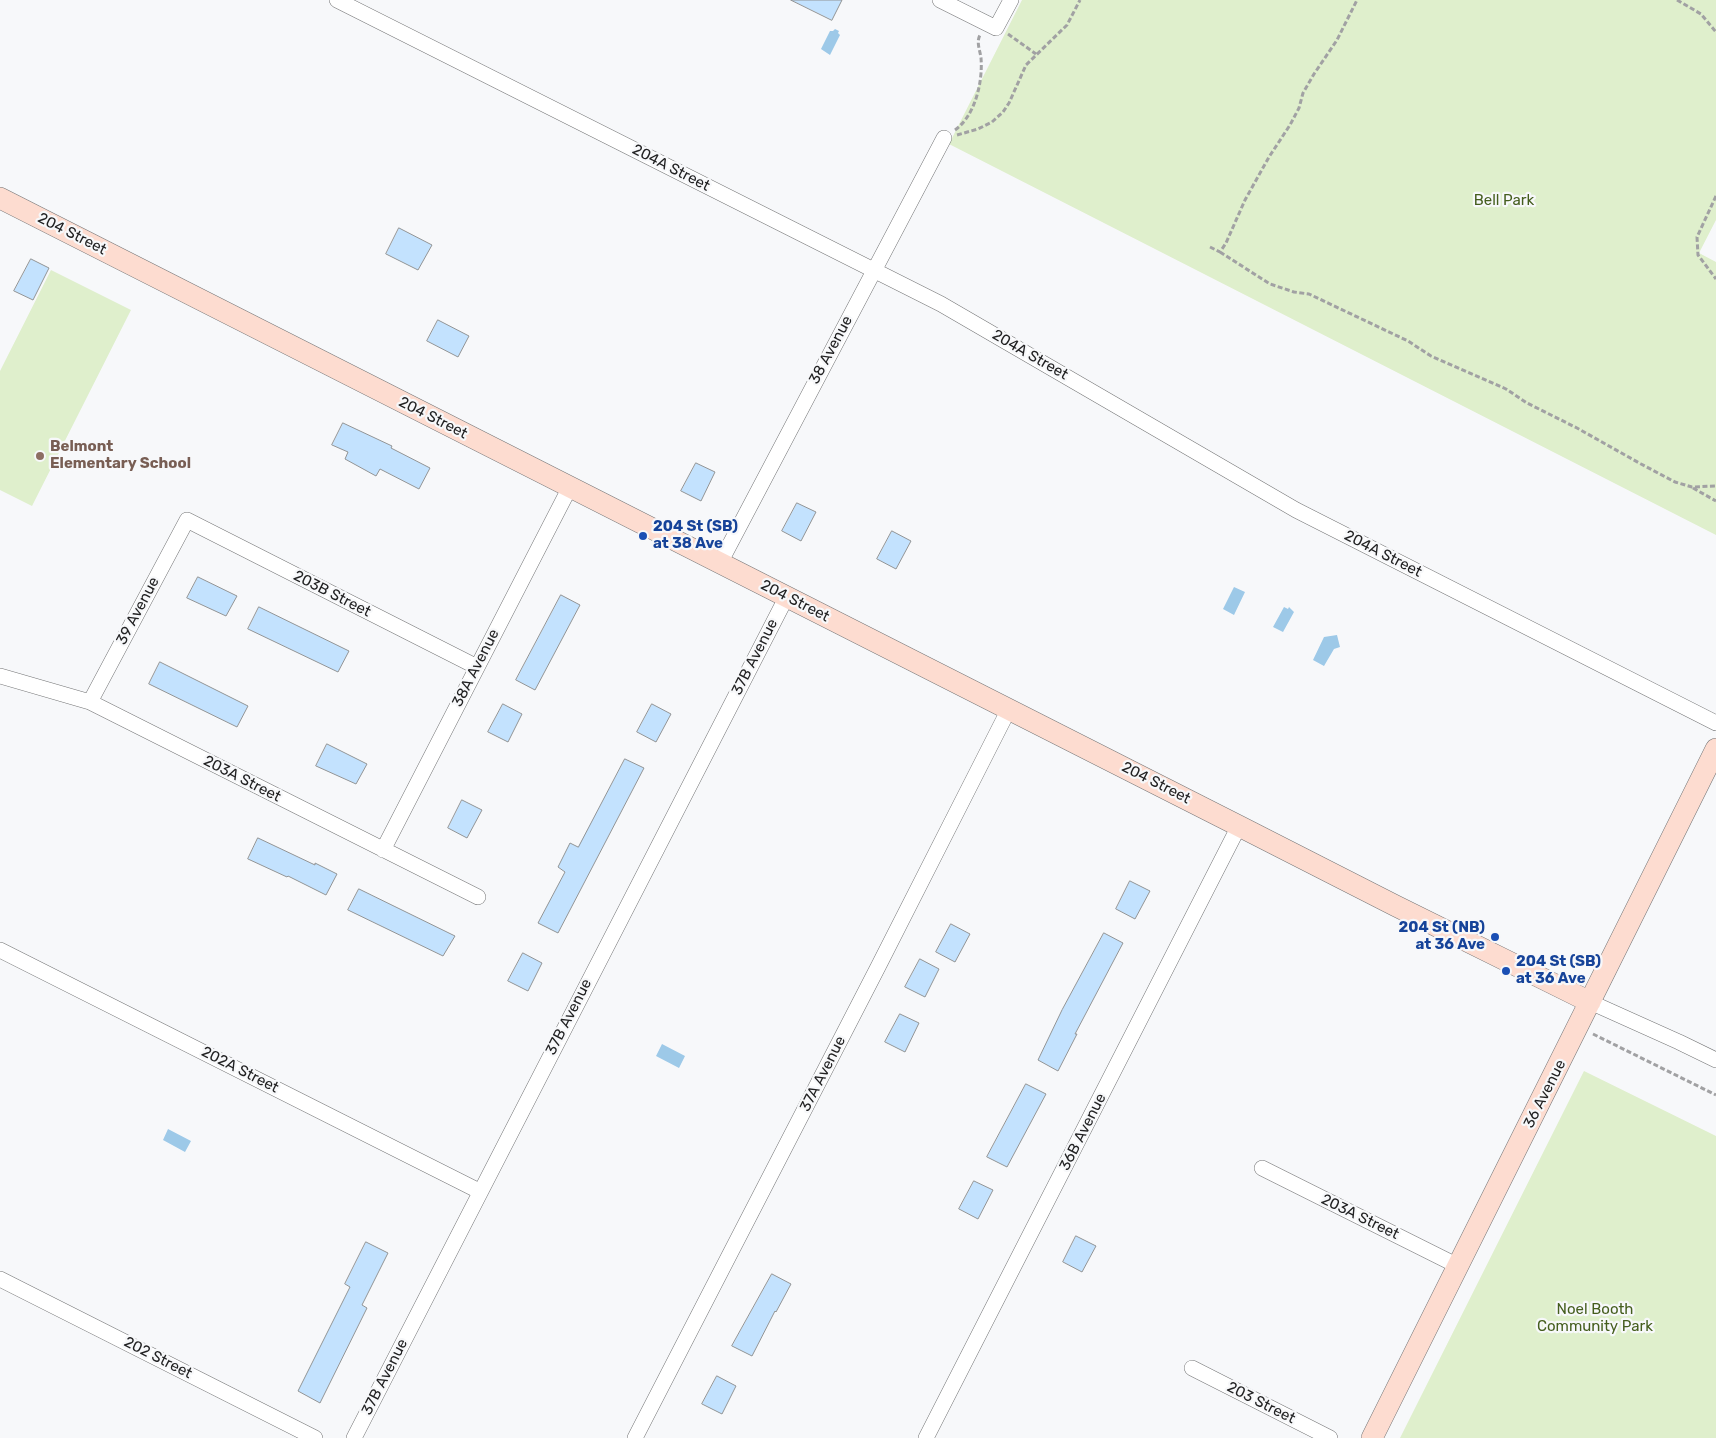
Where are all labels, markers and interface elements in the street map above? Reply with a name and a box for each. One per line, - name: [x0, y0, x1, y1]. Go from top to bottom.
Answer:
- street label: 204A Street: [629, 141, 713, 195]
- park label: Bell Park: [1474, 192, 1534, 210]
- street label: 204 Street: [35, 209, 109, 259]
- street label: 38 Avenue: [806, 313, 856, 387]
- street label: 204A Street: [989, 326, 1071, 384]
- street label: 204 Street: [396, 393, 470, 443]
- place label: Belmont Elementary School: [50, 438, 191, 473]
- marker: Belmont Elementary School: [34, 450, 46, 462]
- place label: 204 St (SB) at 38 Ave: [653, 518, 738, 553]
- street label: 204A Street: [1341, 527, 1425, 581]
- marker: 204 St (SB) at 38 Ave: [637, 530, 649, 542]
- street label: 203B Street: [290, 567, 374, 621]
- street label: 39 Avenue: [113, 574, 163, 648]
- street label: 204 Street: [758, 576, 832, 626]
- street label: 37B Avenue: [728, 616, 782, 698]
- street label: 38A Avenue: [449, 626, 503, 710]
- street label: 203A Street: [200, 752, 284, 806]
- street label: 204 Street: [1119, 758, 1193, 808]
- place label: 204 St (NB) at 36 Ave: [1399, 919, 1485, 954]
- marker: 204 St (NB) at 36 Ave: [1489, 931, 1501, 943]
- place label: 204 St (SB) at 36 Ave: [1516, 953, 1601, 988]
- marker: 204 St (SB) at 36 Ave: [1500, 965, 1512, 977]
- street label: 37B Avenue: [542, 976, 596, 1058]
- street label: 37A Avenue: [796, 1033, 850, 1115]
- street label: 202A Street: [198, 1043, 282, 1097]
- street label: 36 Avenue: [1520, 1057, 1570, 1131]
- street label: 36B Avenue: [1056, 1090, 1110, 1174]
- street label: 203A Street: [1318, 1190, 1402, 1244]
- park label: Noel Booth Community Park: [1537, 1301, 1653, 1336]
- street label: 202 Street: [121, 1333, 195, 1383]
- street label: 37B Avenue: [358, 1336, 412, 1418]
- street label: 203 Street: [1224, 1378, 1298, 1428]

